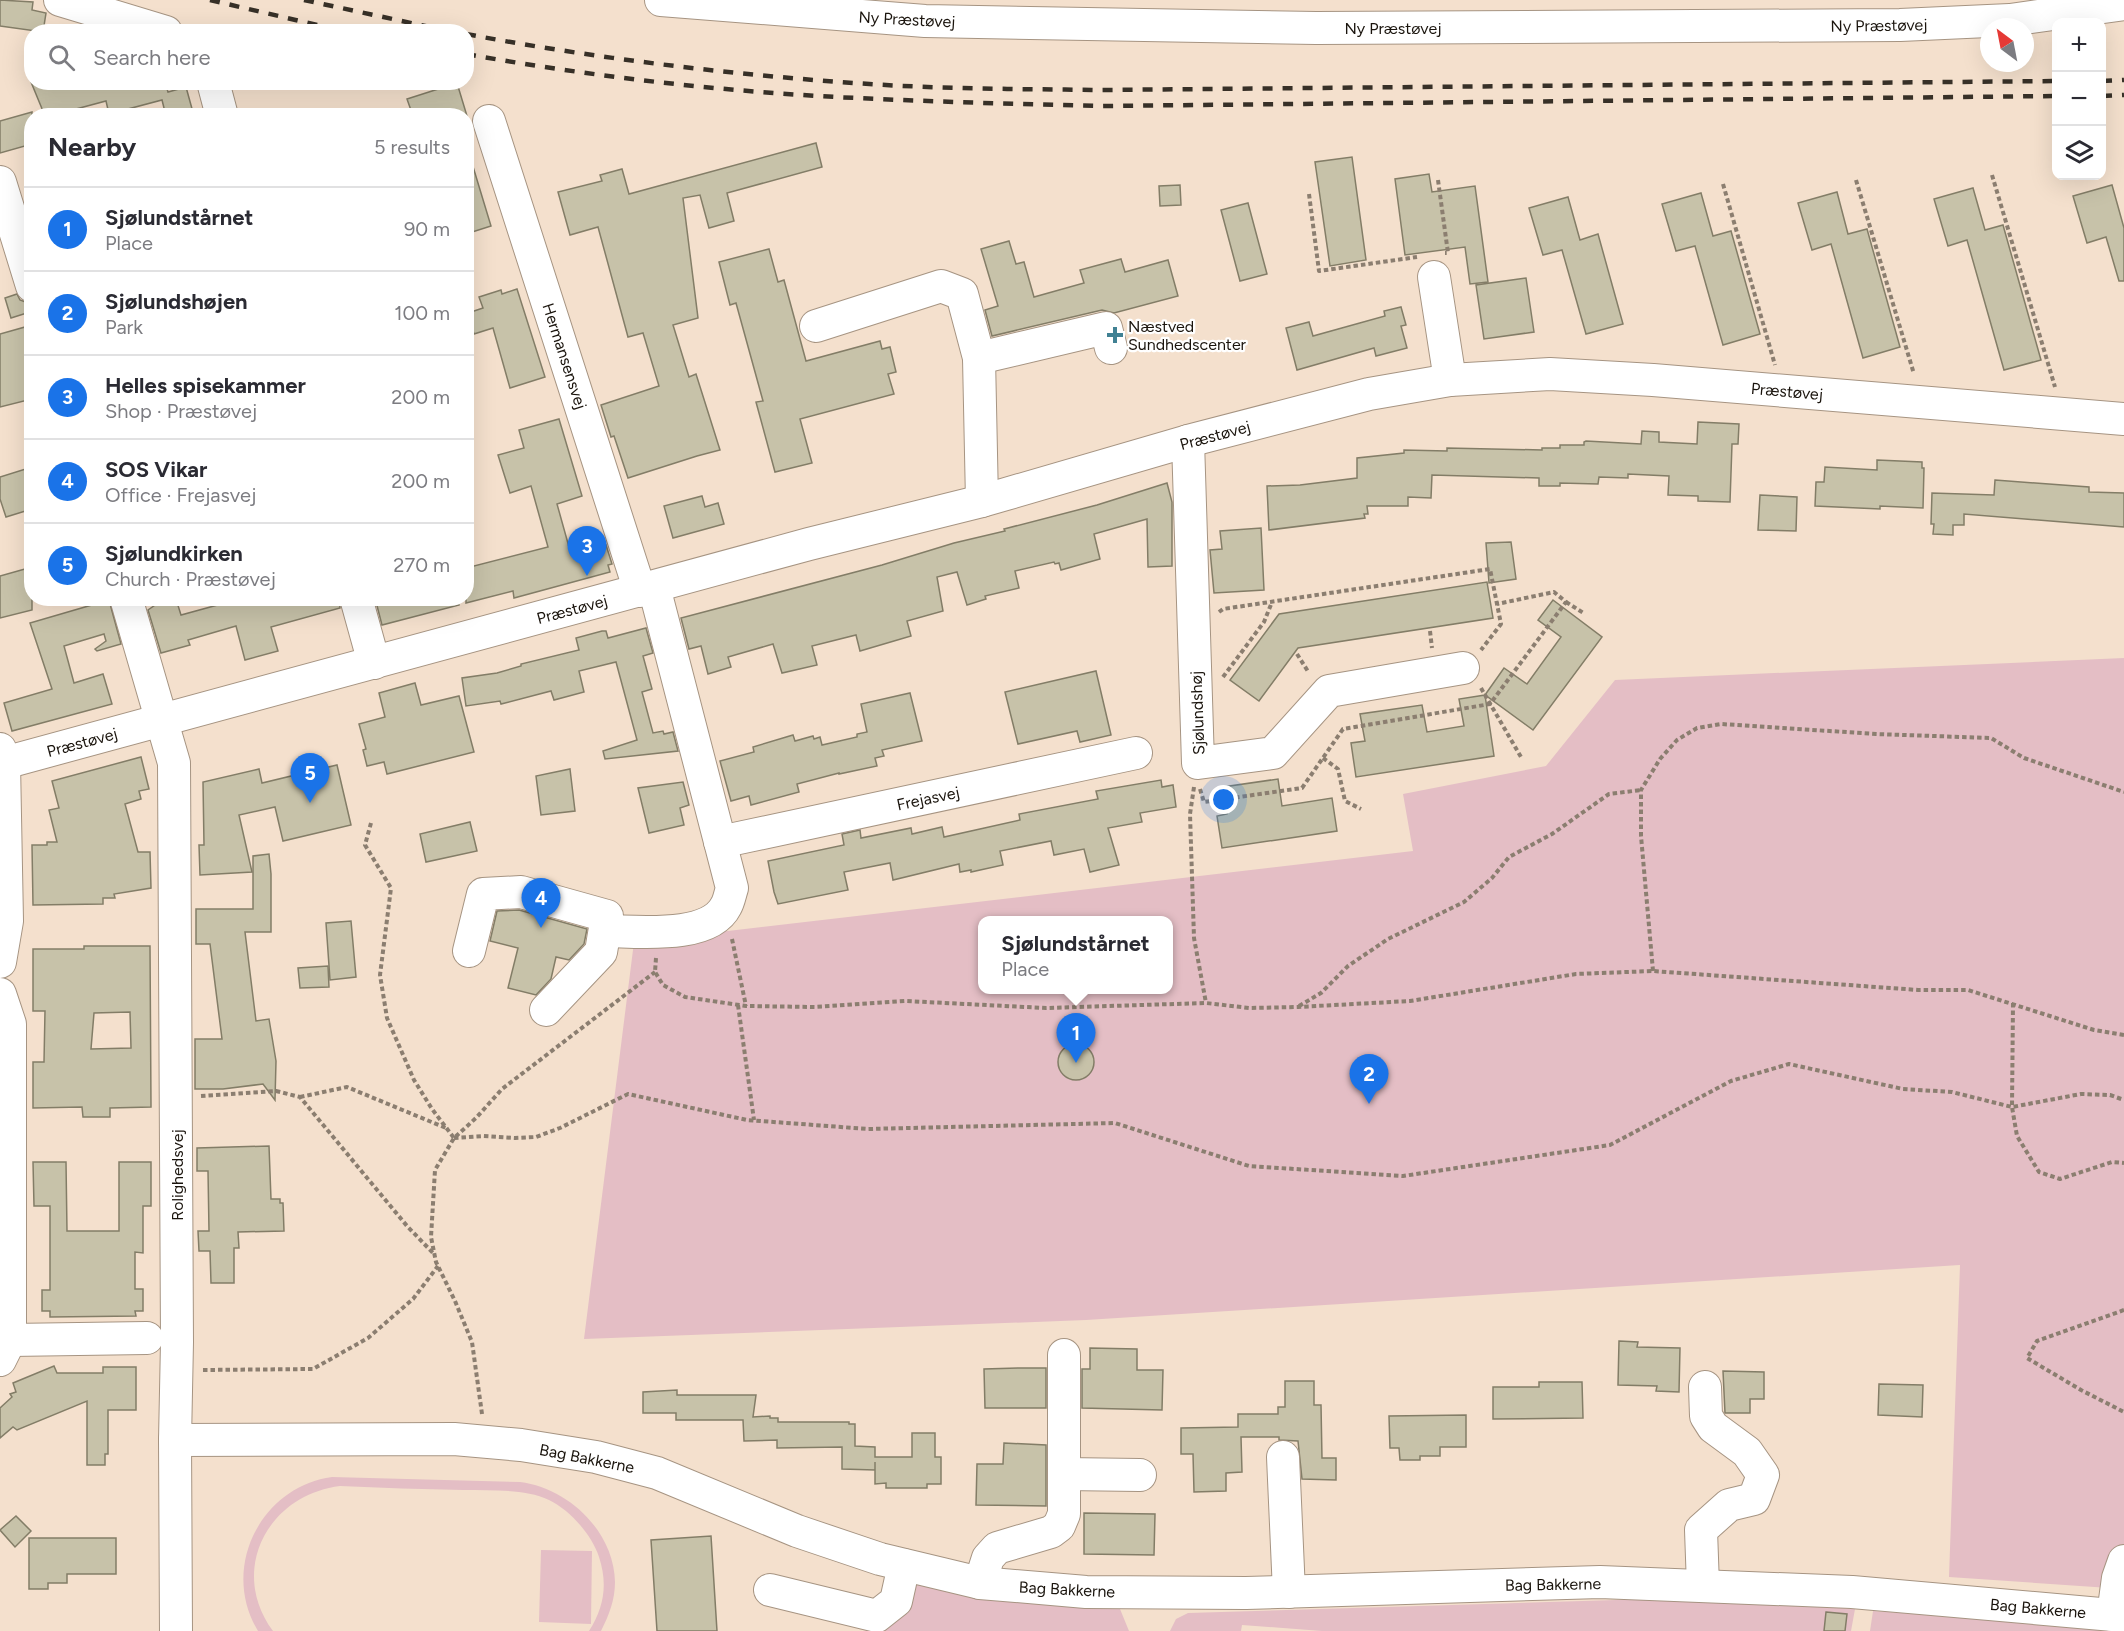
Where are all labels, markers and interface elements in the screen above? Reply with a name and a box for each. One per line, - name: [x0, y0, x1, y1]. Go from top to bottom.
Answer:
- street label: Ny Præstøvej: [858, 7, 956, 32]
- street label: Ny Præstøvej: [1830, 15, 1928, 36]
- north arrow: [1980, 18, 2034, 72]
- map controls: [2052, 18, 2106, 180]
- button: +: [2052, 18, 2106, 72]
- street label: Ny Præstøvej: [1344, 19, 1442, 38]
- search box: [24, 24, 474, 90]
- icon: search: [45, 41, 78, 74]
- text: Search here: [93, 44, 211, 71]
- button: −: [2052, 72, 2106, 126]
- button: layers: [2052, 126, 2106, 180]
- text: Nearby: [48, 131, 136, 163]
- text: 5 results: [374, 135, 450, 159]
- text: Sjølundstårnet: [105, 204, 253, 231]
- text: 1: [63, 217, 72, 241]
- text: 90 m: [404, 217, 450, 241]
- text: Place: [105, 231, 153, 255]
- text: Sjølundshøjen: [105, 288, 248, 315]
- text: 2: [62, 301, 73, 325]
- text: 100 m: [394, 301, 450, 325]
- street label: Hermansensvej: [538, 301, 591, 412]
- text: Park: [105, 315, 143, 339]
- place label: Næstved Sundhedscenter: [1128, 317, 1247, 354]
- marker: Næstved Sundhedscenter: [1106, 326, 1124, 344]
- text: Helles spisekammer: [105, 372, 306, 399]
- street label: Præstøvej: [1750, 379, 1824, 404]
- text: 3: [62, 385, 73, 409]
- text: 200 m: [391, 385, 450, 409]
- text: Shop · Præstøvej: [105, 399, 257, 423]
- street label: Præstøvej: [1178, 417, 1253, 454]
- text: SOS Vikar: [105, 456, 207, 483]
- text: 4: [61, 469, 74, 493]
- text: 200 m: [391, 469, 450, 493]
- text: Office · Frejasvej: [105, 483, 256, 507]
- pin: 3: [568, 526, 606, 576]
- text: Sjølundkirken: [105, 540, 243, 567]
- text: 5: [62, 553, 73, 577]
- text: 270 m: [393, 553, 450, 577]
- text: Church · Præstøvej: [105, 567, 276, 591]
- street label: Præstøvej: [535, 591, 610, 628]
- street label: Sjølundshøj: [1187, 671, 1208, 755]
- street label: Præstøvej: [45, 724, 120, 761]
- pin: 5: [290, 754, 330, 803]
- street label: Frejasvej: [895, 783, 961, 814]
- your location: [1209, 785, 1238, 814]
- pin: 4: [522, 878, 560, 928]
- popup: [978, 916, 1173, 994]
- text: Sjølundstårnet: [1001, 930, 1150, 957]
- text: Place: [1001, 957, 1049, 981]
- pin: 1: [1056, 1014, 1096, 1063]
- pin: 2: [1350, 1054, 1388, 1104]
- street label: Rolighedsvej: [168, 1129, 187, 1221]
- street label: Bag Bakkerne: [538, 1440, 636, 1477]
- street label: Bag Bakkerne: [1505, 1574, 1602, 1595]
- street label: Bag Bakkerne: [1018, 1577, 1116, 1602]
- street label: Bag Bakkerne: [1989, 1595, 2087, 1622]

